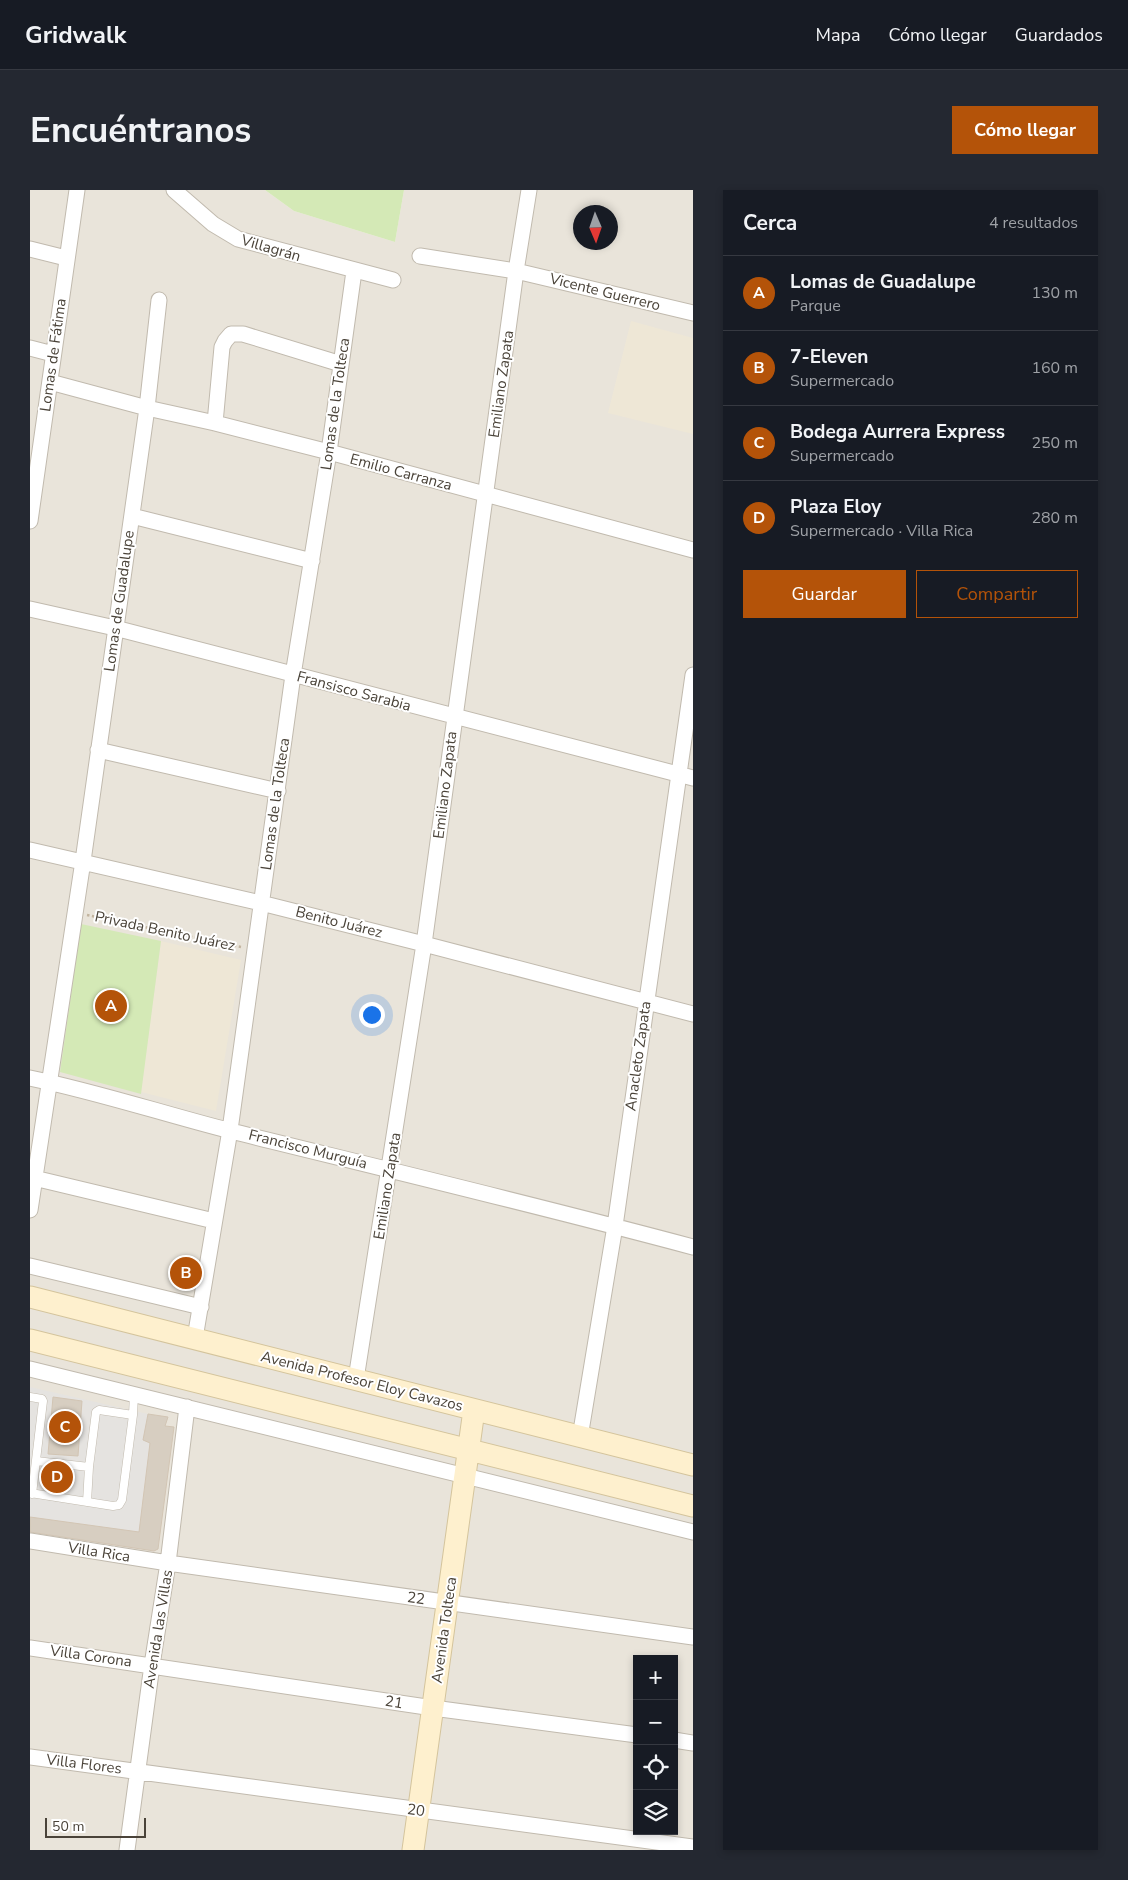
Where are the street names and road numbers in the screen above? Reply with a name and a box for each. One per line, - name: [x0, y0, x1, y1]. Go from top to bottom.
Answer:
- street label: Villagrán: [238, 230, 303, 266]
- street label: Vicente Guerrero: [546, 268, 663, 315]
- street label: Lomas de Fátima: [35, 297, 71, 413]
- street label: Emiliano Zapata: [484, 329, 518, 439]
- street label: Lomas de la Tolteca: [316, 336, 354, 472]
- street label: Emilio Carranza: [348, 449, 454, 495]
- street label: Lomas de Guadalupe: [99, 529, 139, 673]
- street label: Fransisco Sarabia: [295, 666, 413, 716]
- street label: Emiliano Zapata: [428, 730, 462, 840]
- street label: Lomas de la Tolteca: [256, 736, 294, 872]
- street label: Benito Juárez: [293, 902, 385, 942]
- street label: Privada Benito Juárez: [93, 906, 237, 956]
- street label: Anacleto Zapata: [620, 1000, 656, 1112]
- street label: Francisco Murguía: [247, 1125, 369, 1173]
- street label: Emiliano Zapata: [369, 1131, 405, 1241]
- street label: Avenida Profesor Eloy Cavazos: [259, 1346, 465, 1416]
- street label: Villa Rica: [65, 1537, 132, 1567]
- street label: Avenida las Villas: [139, 1568, 177, 1690]
- street label: Avenida Tolteca: [427, 1576, 461, 1684]
- street label: 22: [406, 1587, 426, 1609]
- street label: Villa Corona: [48, 1640, 133, 1672]
- street label: 21: [384, 1691, 404, 1713]
- street label: Villa Flores: [44, 1749, 123, 1779]
- street label: 20: [406, 1799, 426, 1821]

